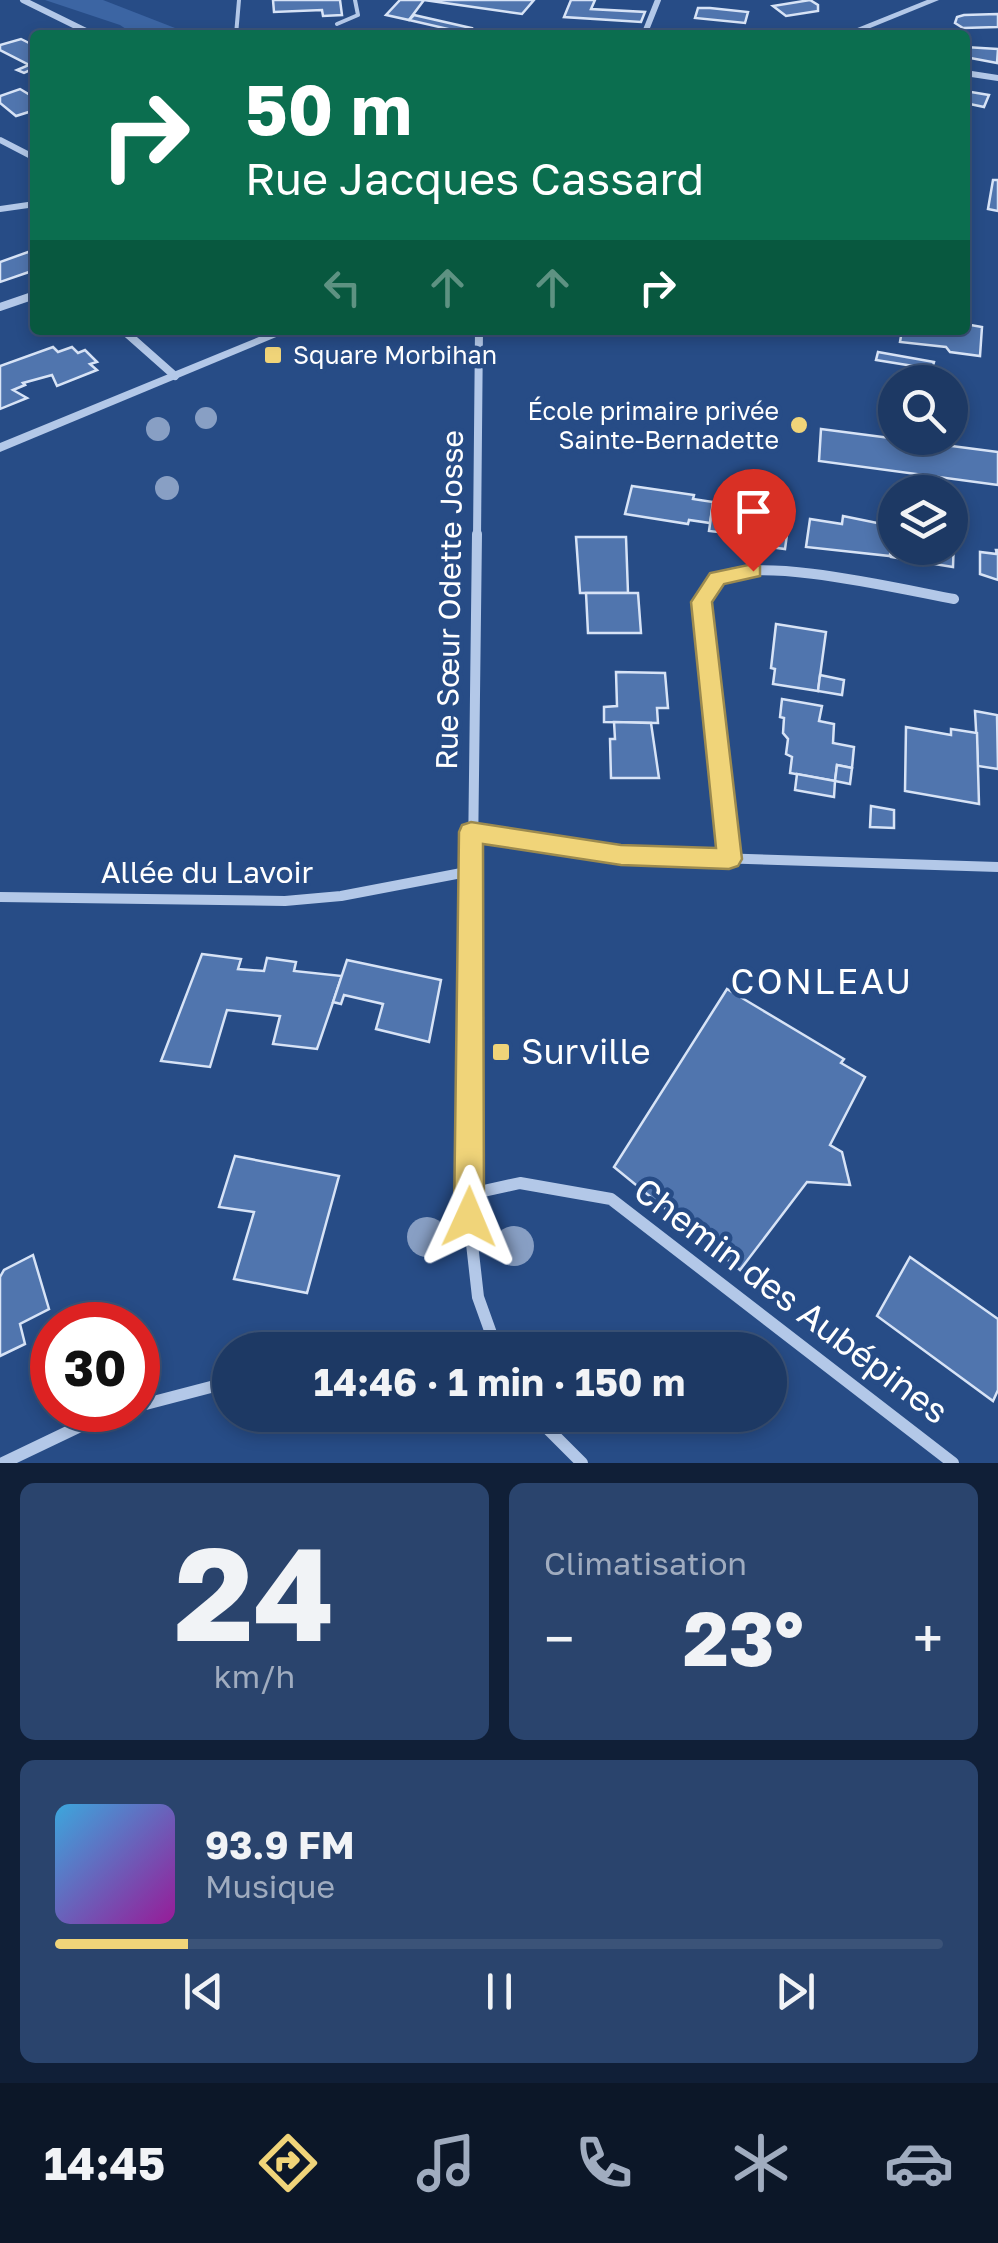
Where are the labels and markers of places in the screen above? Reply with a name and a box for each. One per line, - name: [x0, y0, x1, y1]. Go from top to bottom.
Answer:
- place label: Square Morbihan: [293, 339, 497, 370]
- marker: Square Morbihan: [262, 344, 284, 366]
- place label: École primaire privée Sainte-Bernadette: [528, 395, 779, 455]
- marker: École primaire privée Sainte-Bernadette: [788, 414, 810, 436]
- pin: [711, 469, 796, 572]
- place label: Surville: [521, 1030, 651, 1072]
- marker: Surville: [490, 1041, 512, 1063]

